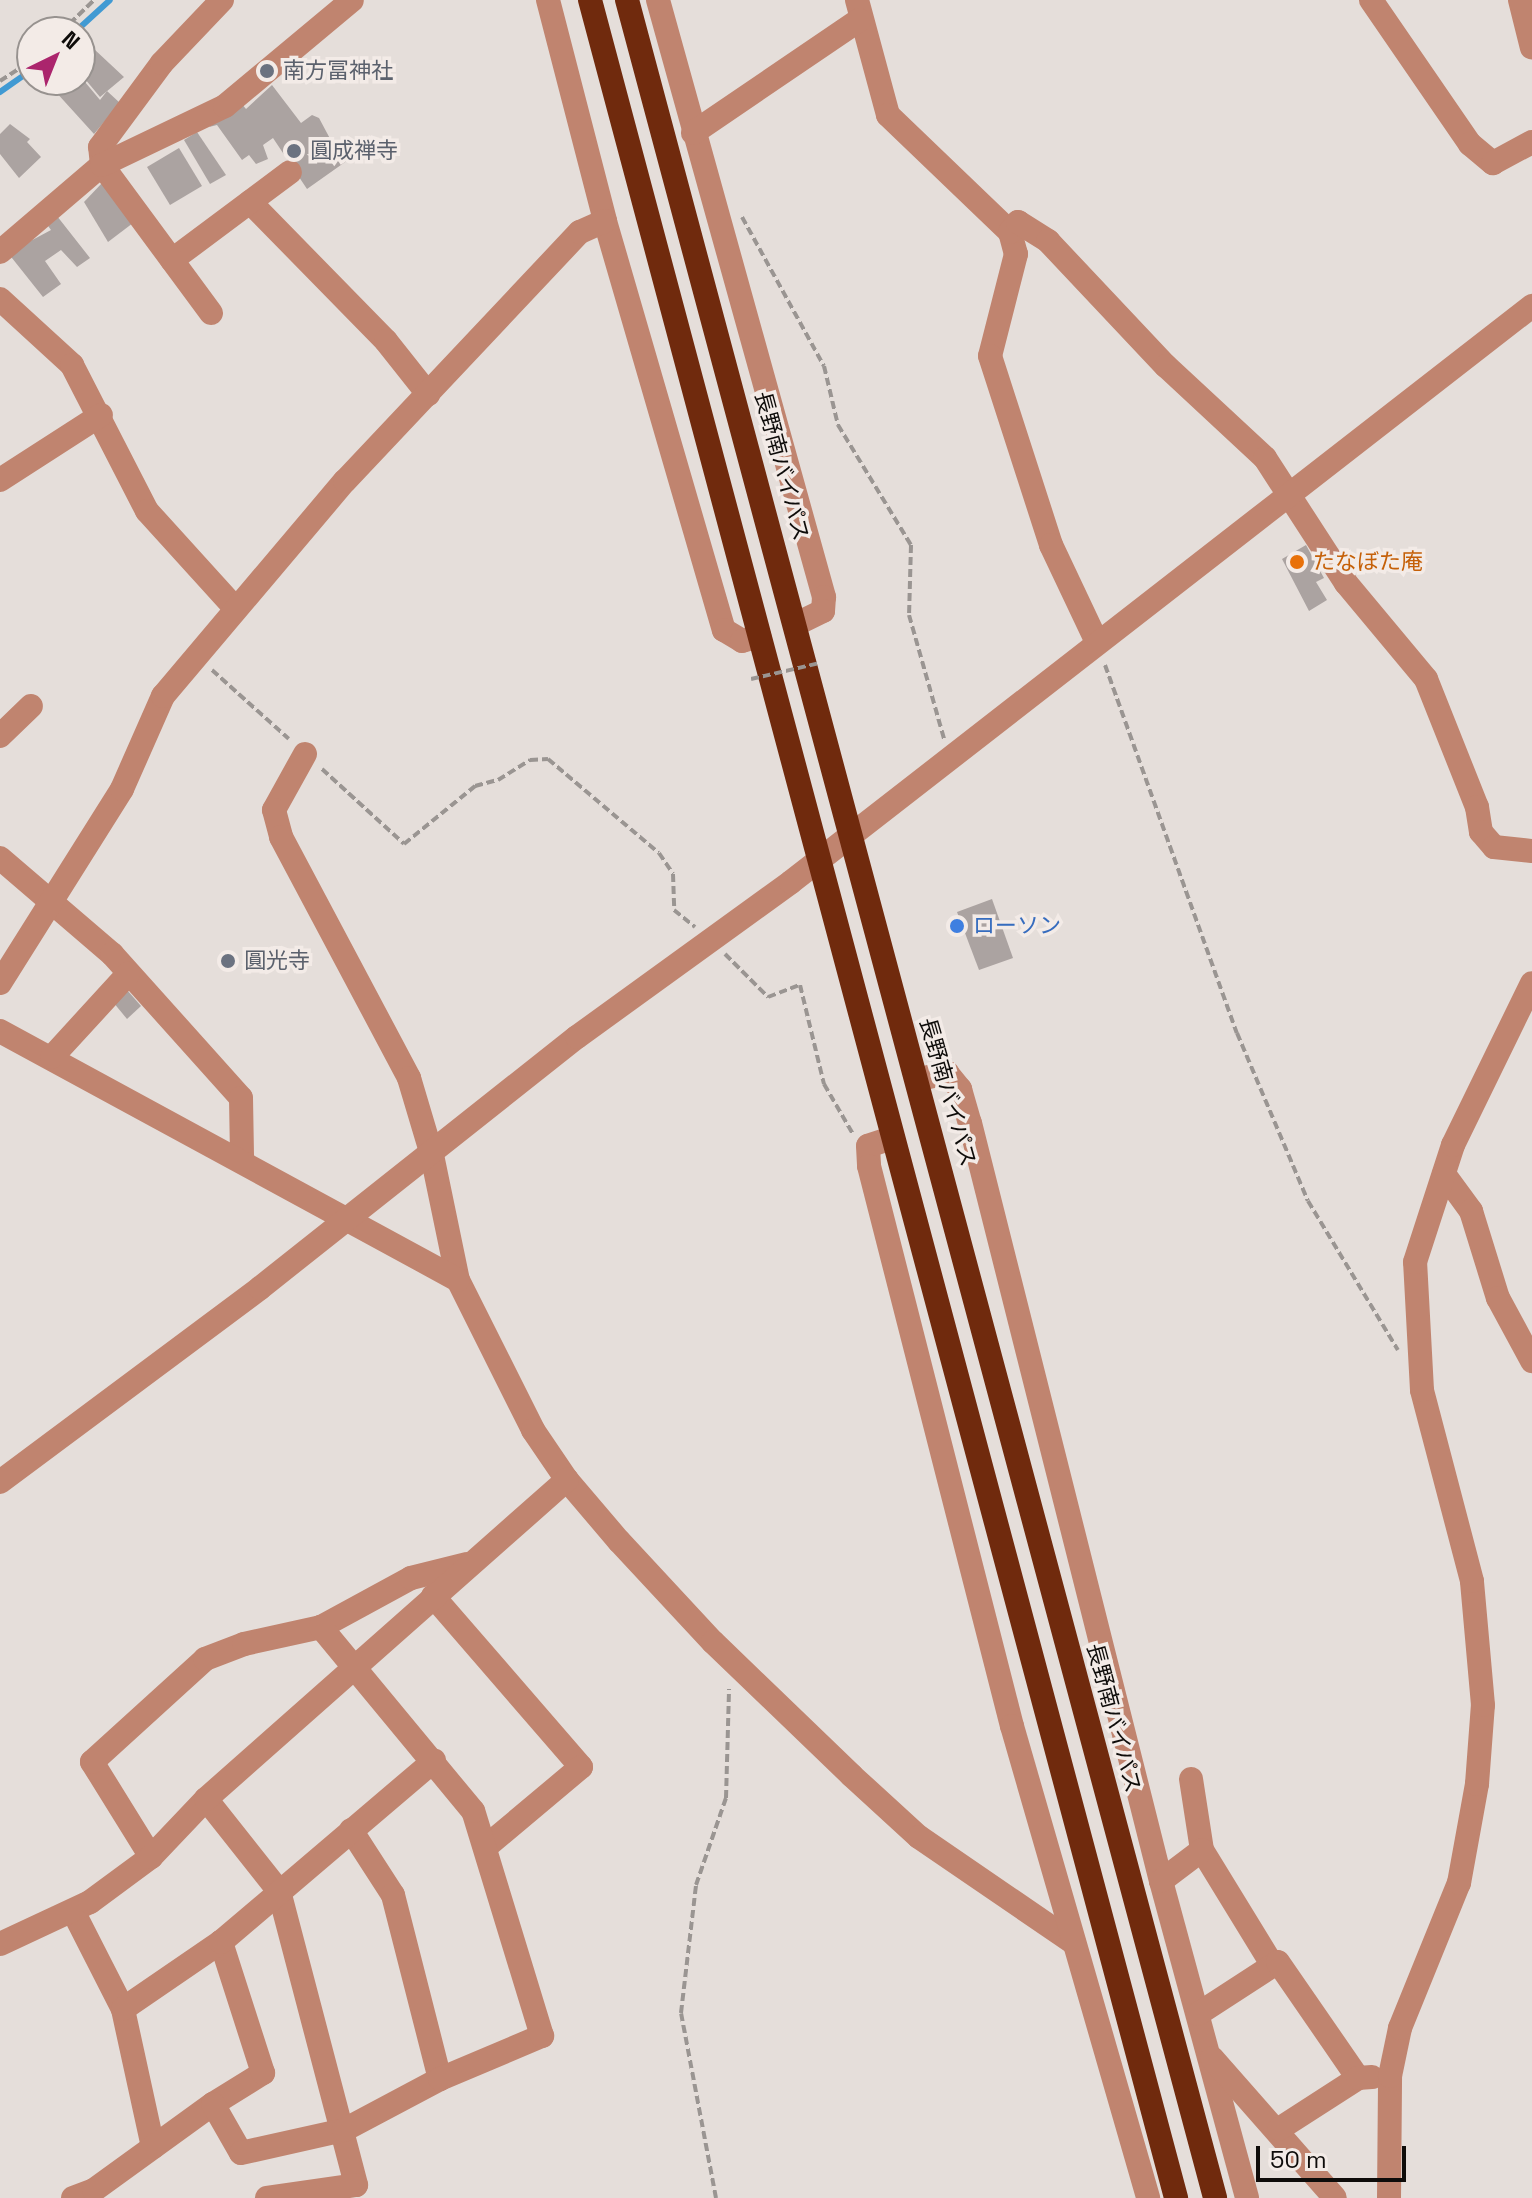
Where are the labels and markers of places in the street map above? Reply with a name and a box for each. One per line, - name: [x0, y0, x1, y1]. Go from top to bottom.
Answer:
- place label: 南方冨神社: [283, 58, 393, 84]
- marker: 南方冨神社: [258, 62, 276, 80]
- place label: 圓成禅寺: [310, 138, 398, 164]
- marker: 圓成禅寺: [285, 142, 303, 160]
- place label: たなぼた庵: [1313, 549, 1423, 575]
- marker: たなぼた庵: [1288, 553, 1306, 571]
- place label: ローソン: [973, 913, 1061, 939]
- marker: ローソン: [948, 917, 966, 935]
- place label: 圓光寺: [244, 948, 310, 974]
- marker: 圓光寺: [219, 952, 237, 970]

